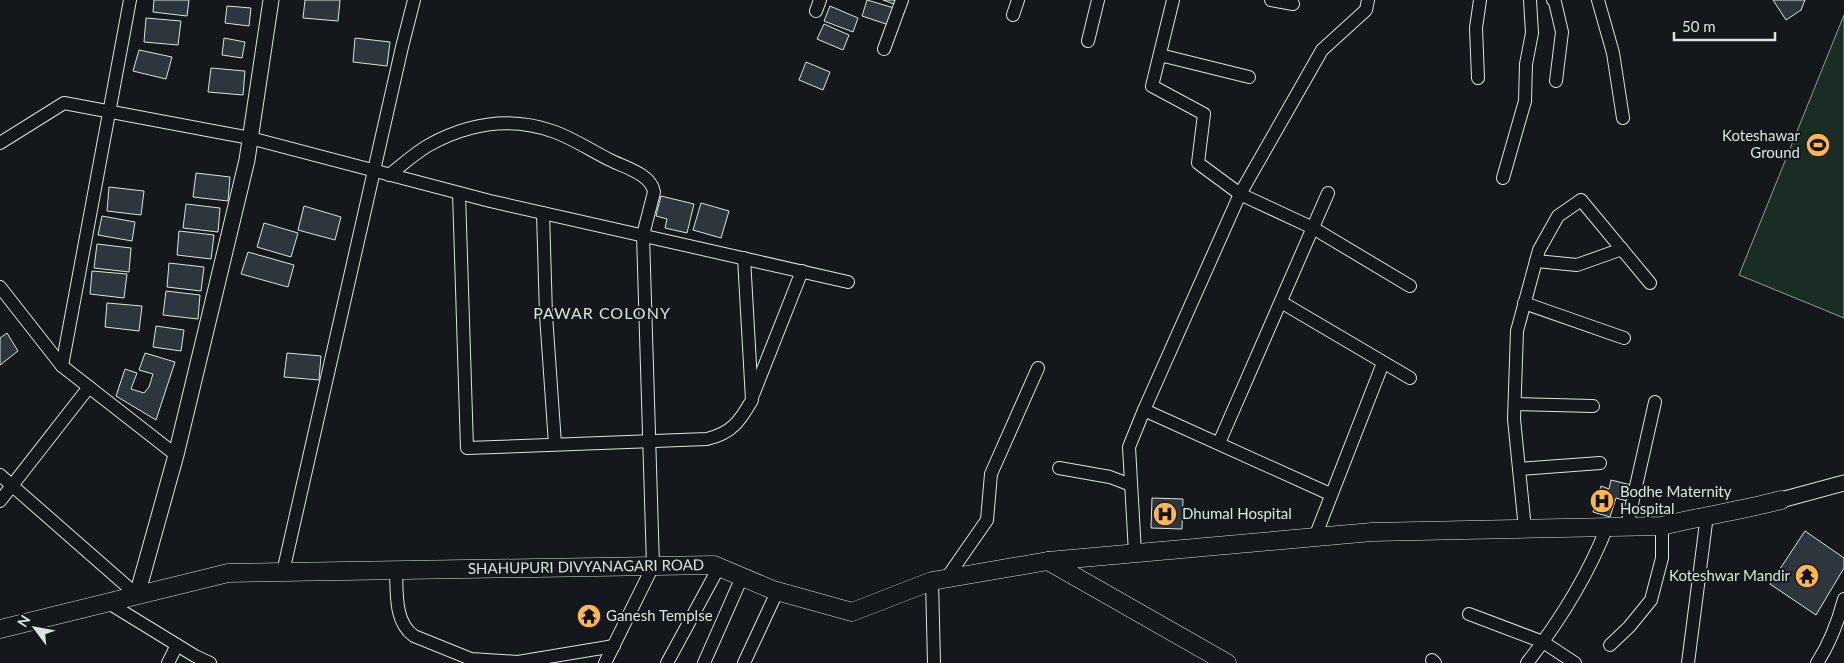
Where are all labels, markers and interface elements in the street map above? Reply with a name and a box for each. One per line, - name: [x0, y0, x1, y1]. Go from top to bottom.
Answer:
- scale bar: [1674, 10, 1775, 42]
- text: 50 m: [1682, 17, 1716, 35]
- place label: Koteshawar Ground: [1722, 126, 1801, 161]
- sports icon: Koteshawar Ground: [1805, 132, 1831, 158]
- district label: PAWAR COLONY: [533, 303, 671, 322]
- place label: Bodhe Maternity Hospital: [1620, 482, 1732, 517]
- hospital icon: Bodhe Maternity Hospital: [1589, 488, 1615, 514]
- hospital icon: Dhumal Hospital: [1152, 501, 1178, 527]
- place label: Dhumal Hospital: [1182, 504, 1292, 522]
- street label: SHAHUPURI DIVYANAGARI ROAD: [468, 555, 704, 577]
- temple icon: Koteshwar Mandir: [1794, 563, 1820, 589]
- place label: Koteshwar Mandir: [1669, 566, 1791, 584]
- north arrow: [10, 603, 60, 653]
- temple icon: Ganesh Templse: [576, 603, 602, 629]
- place label: Ganesh Templse: [606, 606, 713, 624]
- text: N: [13, 612, 34, 630]

